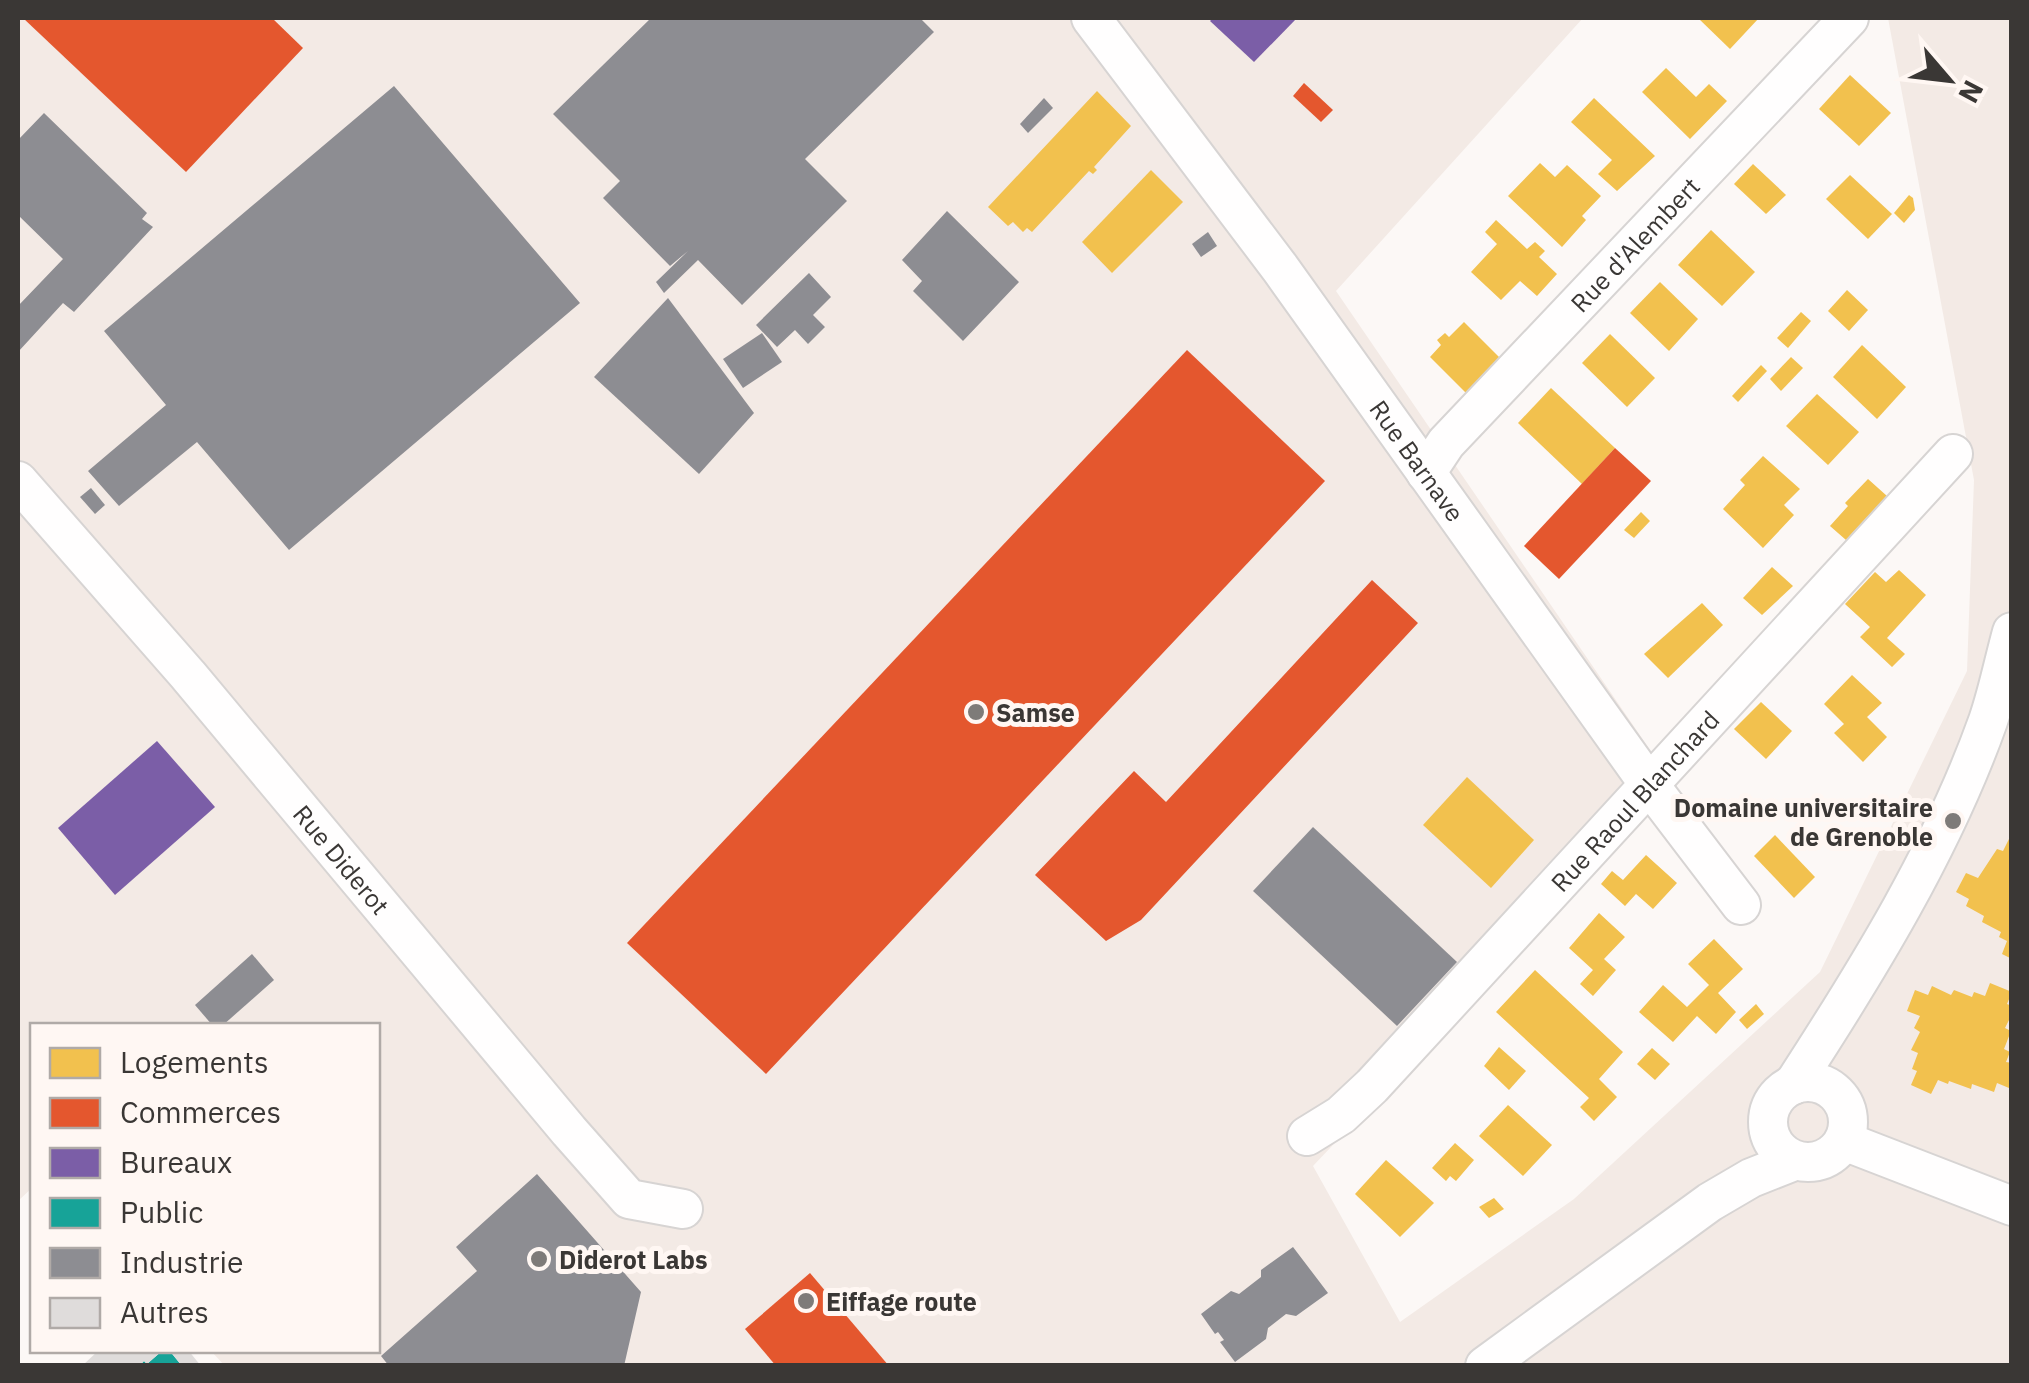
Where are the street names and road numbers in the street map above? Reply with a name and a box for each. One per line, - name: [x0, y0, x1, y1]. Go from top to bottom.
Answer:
- street label: Rue d'Alembert: [1563, 170, 1706, 319]
- street label: Rue Barnave: [1363, 393, 1472, 528]
- street label: Rue Raoul Blanchard: [1543, 703, 1726, 898]
- street label: Rue Diderot: [287, 798, 397, 921]

